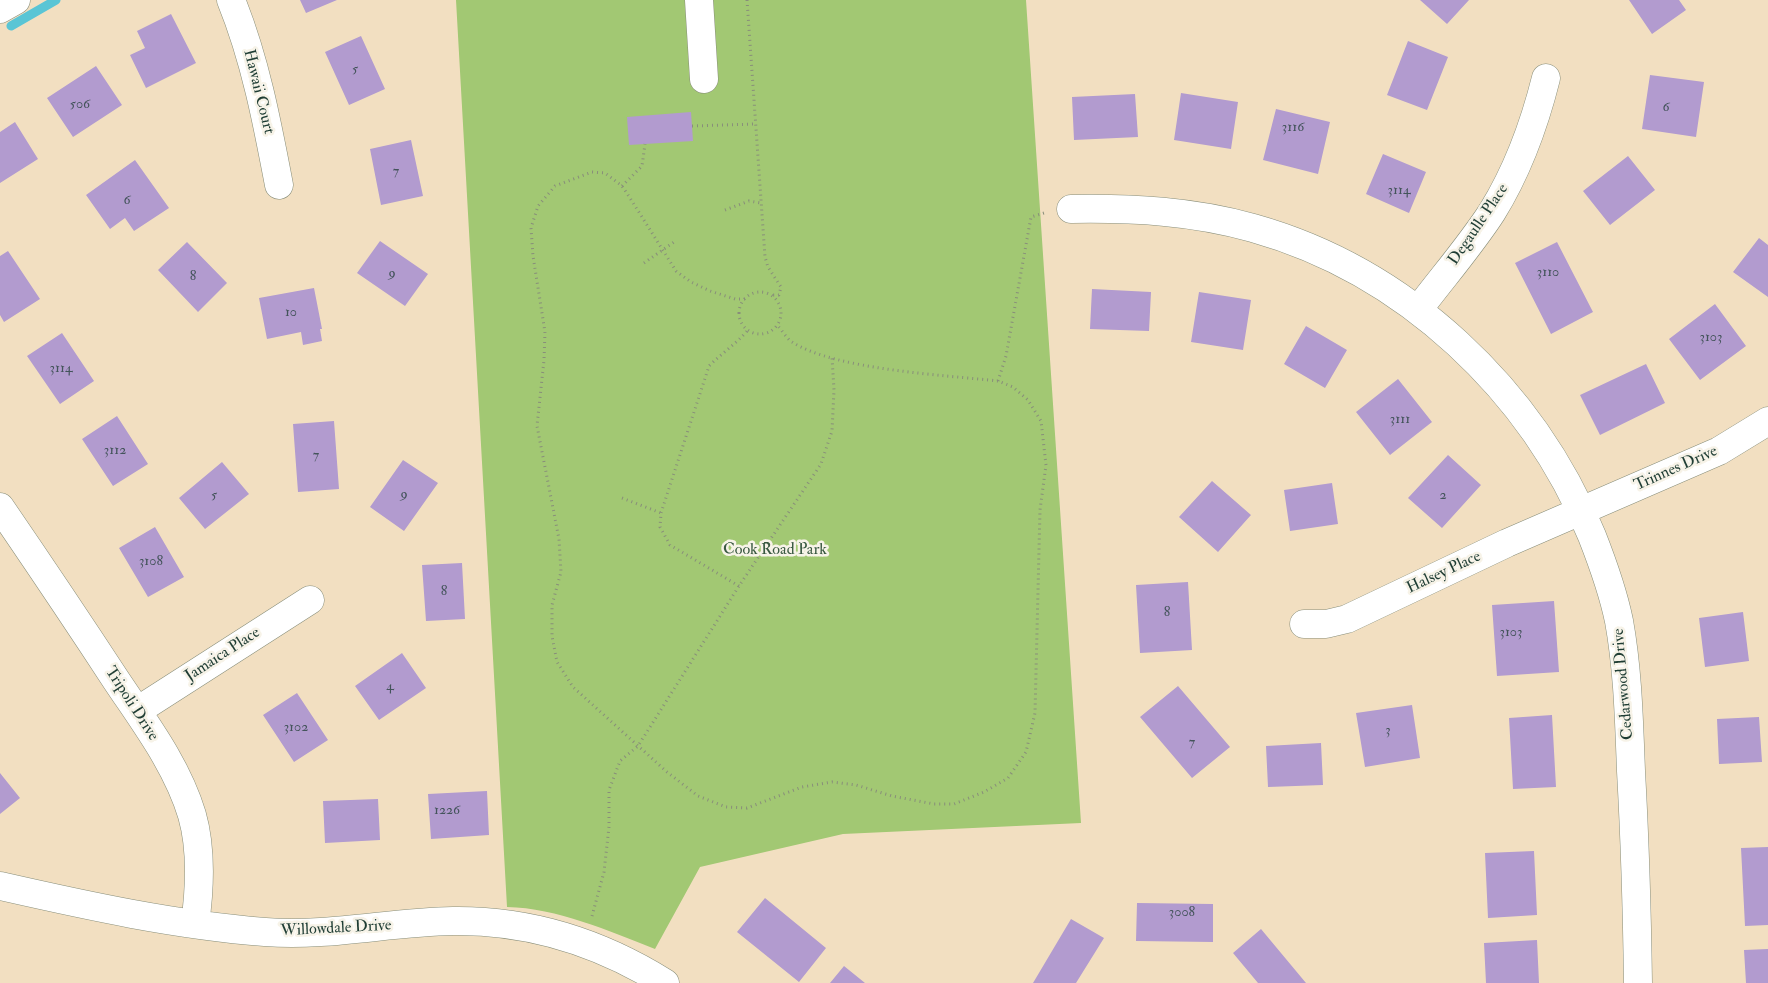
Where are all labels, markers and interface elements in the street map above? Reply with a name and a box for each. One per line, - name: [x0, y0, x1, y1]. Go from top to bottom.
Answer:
- street label: Hawaii Court: [238, 48, 278, 136]
- house number: 5: [352, 62, 358, 78]
- house number: 506: [70, 97, 90, 113]
- house number: 6: [1662, 100, 1670, 116]
- house number: 3116: [1282, 120, 1304, 136]
- house number: 7: [393, 164, 399, 180]
- street label: Degaulle Place: [1445, 181, 1513, 269]
- house number: 3114: [1388, 183, 1410, 199]
- house number: 6: [123, 193, 131, 209]
- house number: 3110: [1537, 265, 1559, 281]
- house number: 9: [388, 266, 396, 282]
- house number: 8: [190, 269, 196, 285]
- house number: 10: [285, 305, 297, 321]
- house number: 3103: [1700, 330, 1722, 346]
- house number: 3114: [50, 361, 72, 377]
- house number: 3111: [1390, 412, 1410, 428]
- street label: Trinnes Drive: [1631, 442, 1721, 496]
- house number: 3112: [104, 443, 126, 459]
- house number: 7: [313, 448, 319, 464]
- house number: 9: [400, 487, 408, 503]
- house number: 5: [211, 488, 217, 504]
- house number: 2: [1439, 488, 1447, 504]
- park label: Cook Road Park: [723, 541, 827, 561]
- street label: Halsey Place: [1404, 547, 1484, 599]
- house number: 3108: [139, 554, 163, 570]
- house number: 8: [441, 584, 447, 600]
- house number: 8: [1164, 605, 1170, 621]
- street label: Jamaica Place: [182, 624, 264, 686]
- house number: 3103: [1500, 625, 1522, 641]
- street label: Cedarwood Drive: [1610, 627, 1638, 741]
- street label: Tripoli Drive: [100, 663, 162, 745]
- house number: 4: [386, 679, 394, 695]
- house number: 3102: [284, 720, 308, 736]
- house number: 3: [1385, 723, 1391, 739]
- house number: 7: [1189, 735, 1195, 751]
- house number: 1226: [434, 803, 460, 819]
- house number: 3008: [1169, 905, 1195, 921]
- street label: Willowdale Drive: [280, 917, 392, 941]

